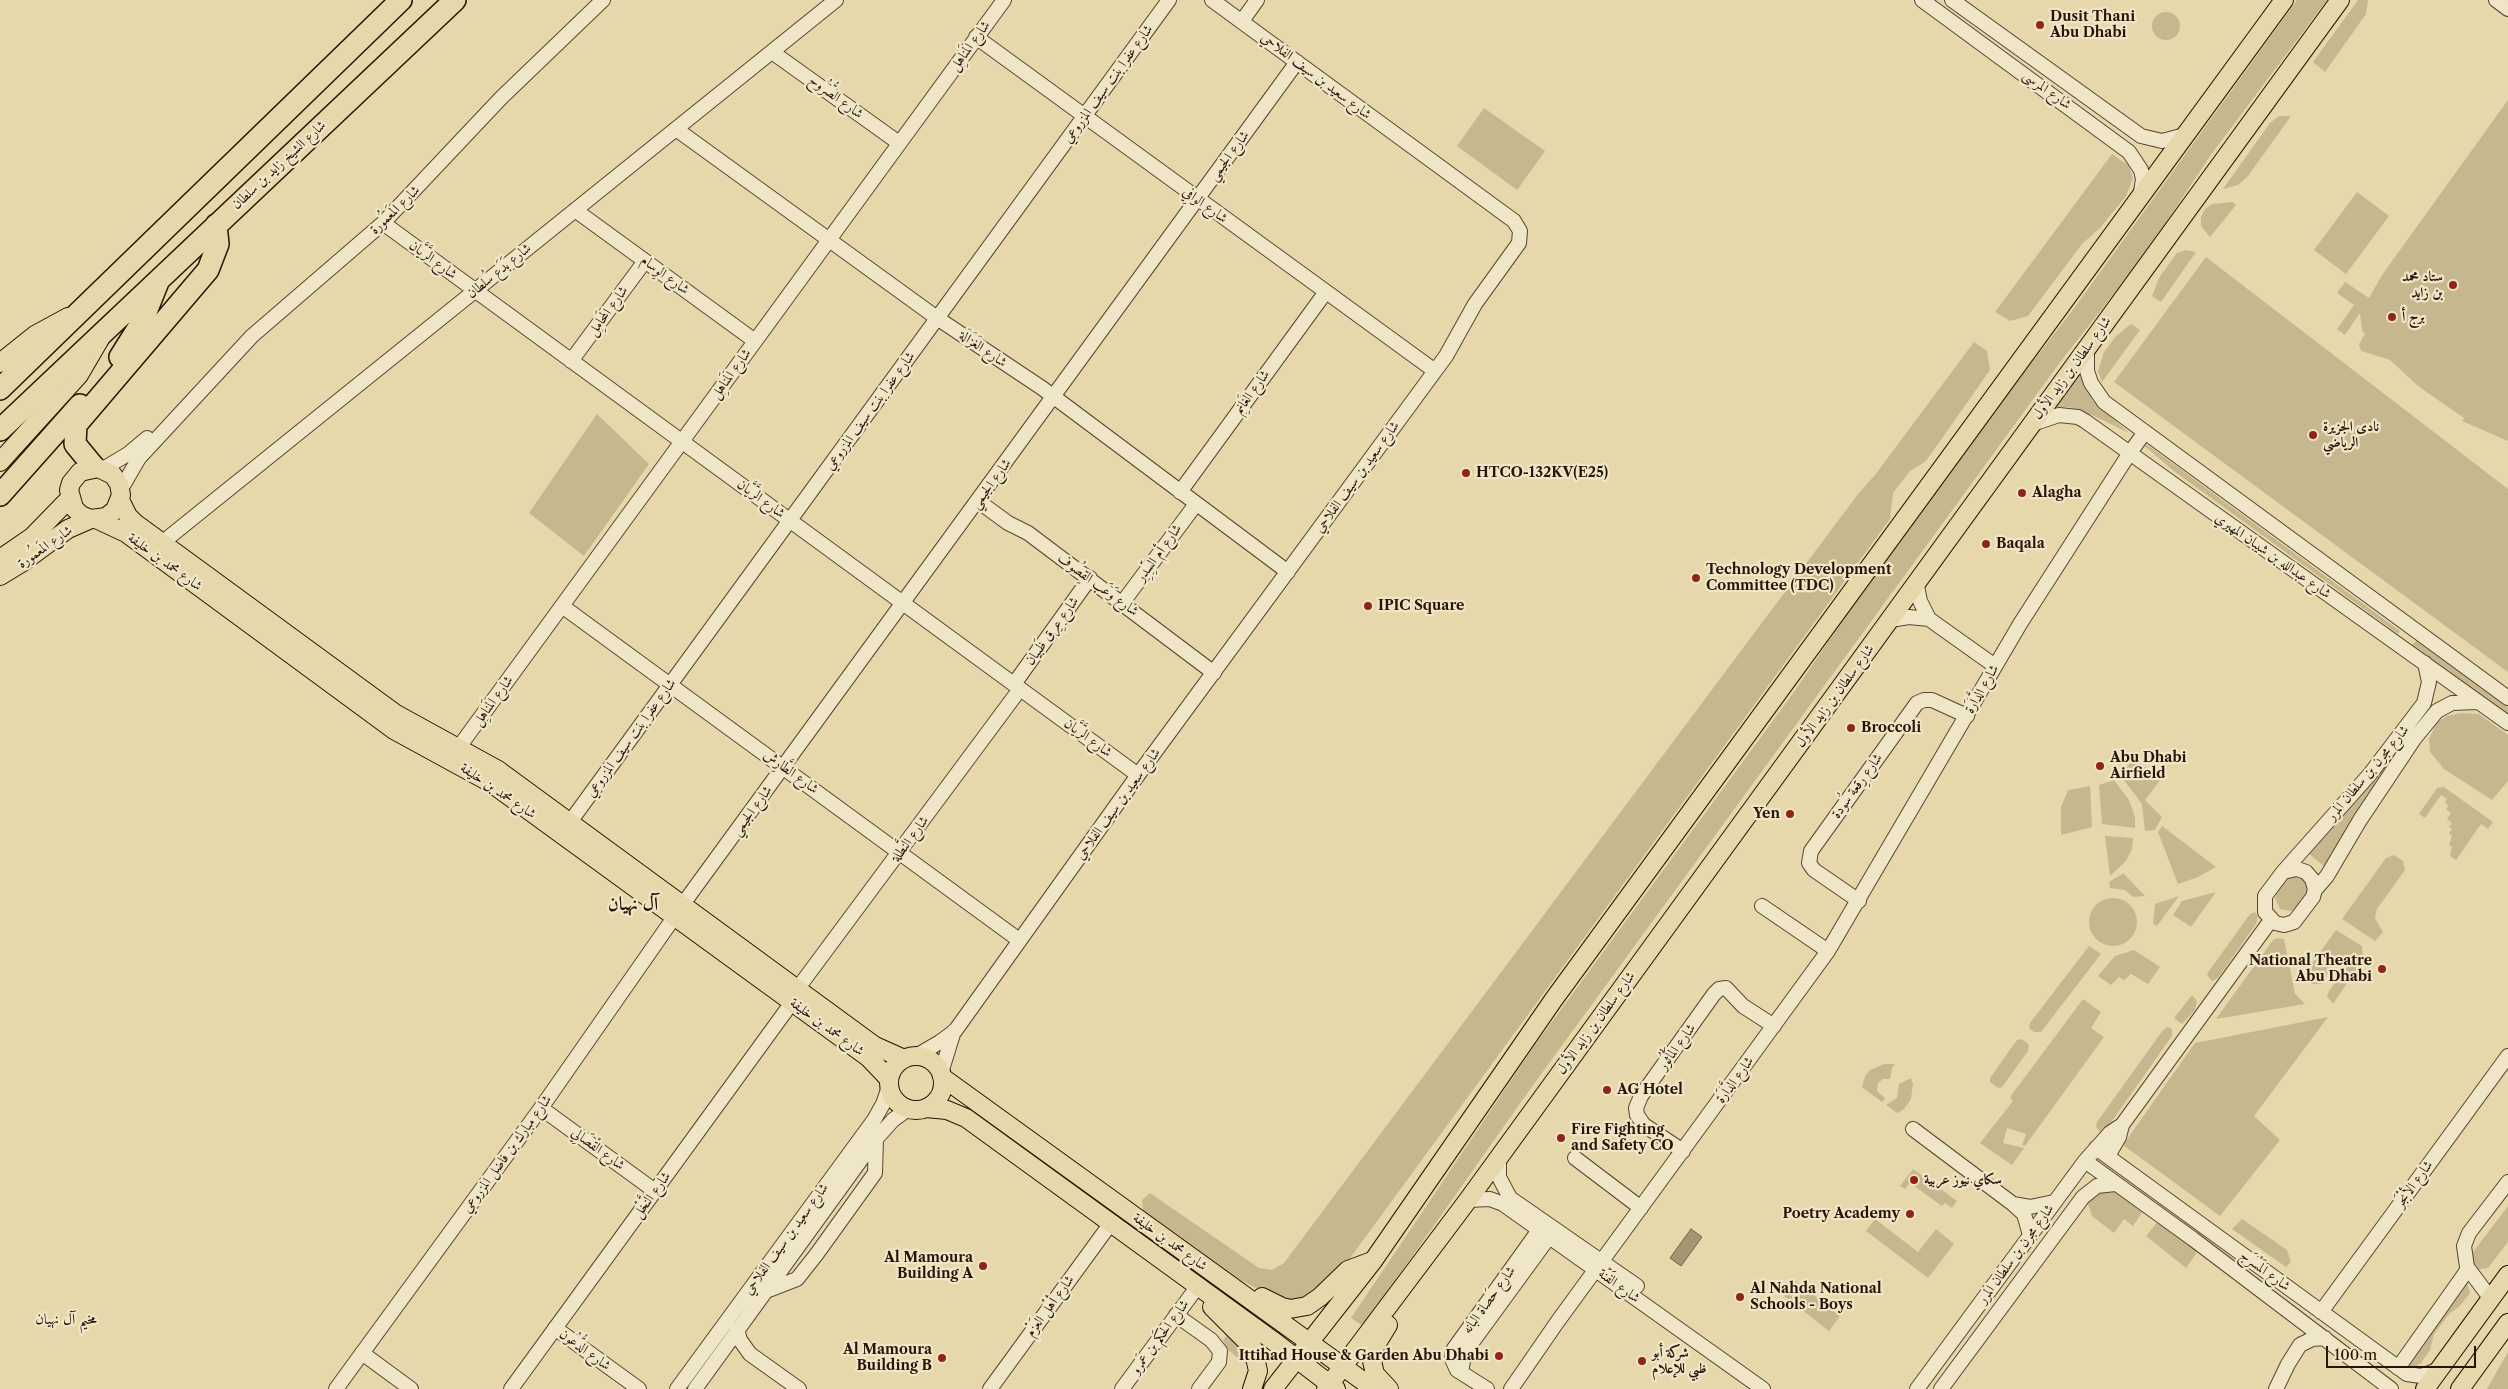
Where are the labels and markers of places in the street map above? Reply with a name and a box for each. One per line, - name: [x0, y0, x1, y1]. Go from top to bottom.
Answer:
- place label: Dusit Thani Abu Dhabi: [2050, 9, 2135, 41]
- marker: Dusit Thani Abu Dhabi: [2034, 19, 2046, 31]
- place label: ستاد محمد بن زايد: [2402, 269, 2443, 302]
- marker: ستاد محمد بن زايد: [2447, 279, 2459, 291]
- place label: برج أ: [2402, 309, 2425, 325]
- marker: برج أ: [2386, 311, 2398, 323]
- place label: نادى الجزيرة الرياضي: [2323, 419, 2379, 452]
- marker: نادى الجزيرة الرياضي: [2307, 429, 2319, 441]
- place label: HTCO-132KV(E25): [1476, 465, 1608, 481]
- marker: HTCO-132KV(E25): [1460, 467, 1472, 479]
- place label: Alagha: [2032, 485, 2082, 501]
- marker: Alagha: [2016, 487, 2028, 499]
- place label: Baqala: [1996, 536, 2045, 552]
- marker: Baqala: [1980, 538, 1992, 550]
- place label: Technology Development Committee (TDC): [1706, 562, 1892, 594]
- marker: Technology Development Committee (TDC): [1690, 572, 1702, 584]
- place label: IPIC Square: [1378, 598, 1464, 614]
- marker: IPIC Square: [1362, 600, 1374, 612]
- place label: Broccoli: [1861, 720, 1921, 736]
- marker: Broccoli: [1845, 722, 1857, 734]
- place label: Abu Dhabi Airfield: [2110, 750, 2187, 782]
- marker: Abu Dhabi Airfield: [2094, 760, 2106, 772]
- place label: Yen: [1753, 806, 1780, 822]
- marker: Yen: [1784, 808, 1796, 820]
- place label: National Theatre Abu Dhabi: [2249, 953, 2372, 986]
- marker: National Theatre Abu Dhabi: [2376, 963, 2388, 975]
- place label: AG Hotel: [1617, 1082, 1683, 1098]
- marker: AG Hotel: [1601, 1084, 1613, 1096]
- place label: Fire Fighting and Safety CO: [1571, 1122, 1674, 1154]
- marker: Fire Fighting and Safety CO: [1555, 1132, 1567, 1144]
- place label: سكاي نيوز عربية: [1924, 1172, 2002, 1188]
- marker: سكاي نيوز عربية: [1908, 1174, 1920, 1186]
- place label: Poetry Academy: [1783, 1206, 1900, 1222]
- marker: Poetry Academy: [1904, 1208, 1916, 1220]
- place label: Al Mamoura Building A: [884, 1250, 973, 1282]
- marker: Al Mamoura Building A: [977, 1260, 989, 1272]
- place label: Al Nahda National Schools - Boys: [1750, 1281, 1882, 1314]
- marker: Al Nahda National Schools - Boys: [1734, 1291, 1746, 1303]
- place label: Al Mamoura Building B: [843, 1342, 932, 1374]
- place label: شركة أبو ظبي للإعلام: [1652, 1345, 1707, 1378]
- place label: Ittihad House & Garden Abu Dhabi: [1239, 1348, 1489, 1364]
- marker: Ittihad House & Garden Abu Dhabi: [1493, 1350, 1505, 1362]
- marker: Al Mamoura Building B: [936, 1352, 948, 1364]
- marker: شركة أبو ظبي للإعلام: [1636, 1355, 1648, 1367]

